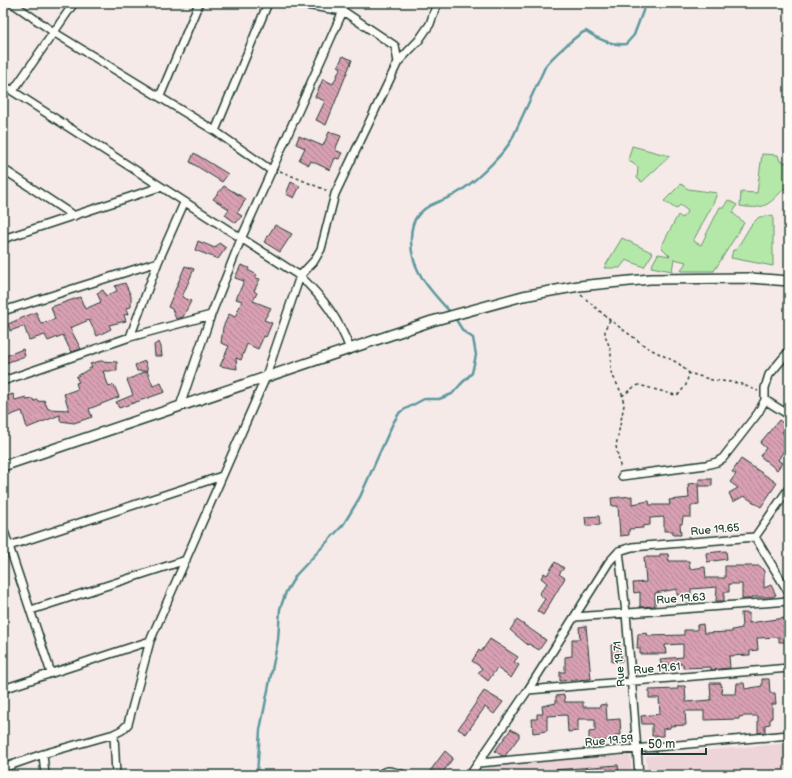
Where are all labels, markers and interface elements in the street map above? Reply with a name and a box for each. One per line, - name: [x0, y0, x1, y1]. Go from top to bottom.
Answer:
- street label: Rue 19.65: [690, 521, 740, 538]
- street label: Rue 19.63: [656, 590, 707, 607]
- street label: Rue 19.71: [611, 641, 628, 687]
- street label: Rue 19.61: [633, 660, 681, 677]
- scale bar: [642, 730, 706, 756]
- street label: Rue 19.59: [584, 732, 634, 749]
- text: 50 m: [648, 737, 675, 752]

